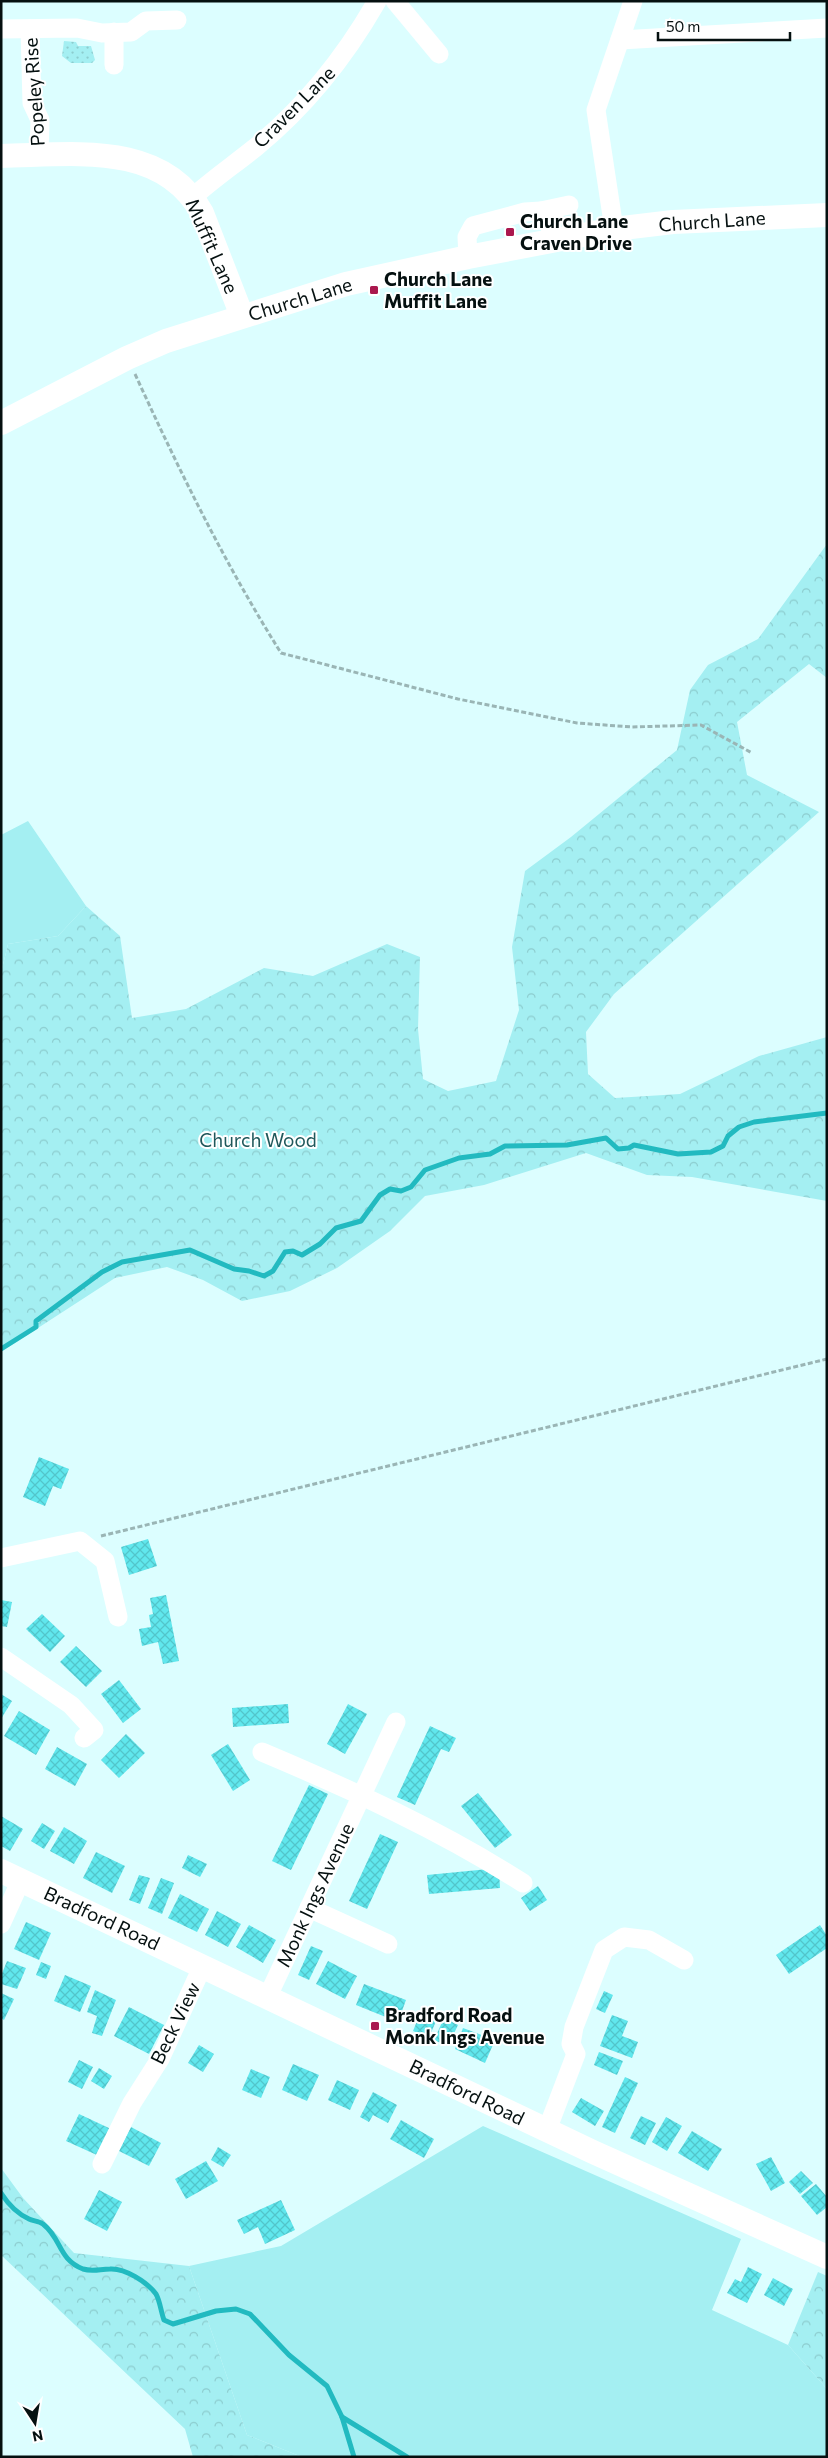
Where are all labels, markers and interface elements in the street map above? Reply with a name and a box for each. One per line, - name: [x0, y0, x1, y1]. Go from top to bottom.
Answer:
- scale bar: [658, 10, 790, 42]
- text: 50 m: [666, 17, 700, 35]
- street label: Popeley Rise: [18, 37, 49, 147]
- street label: Craven Lane: [248, 61, 339, 152]
- street label: Muffit Lane: [181, 195, 244, 297]
- street label: Church Lane: [658, 205, 766, 236]
- place label: Church Lane Craven Drive: [520, 209, 632, 254]
- marker: Church Lane Craven Drive: [504, 226, 516, 238]
- place label: Church Lane Muffit Lane: [384, 267, 492, 312]
- street label: Church Lane: [245, 272, 355, 325]
- marker: Church Lane Muffit Lane: [368, 284, 380, 296]
- park label: Church Wood: [199, 1128, 317, 1151]
- street label: Monk Ings Avenue: [271, 1819, 358, 1971]
- street label: Bradford Road: [41, 1881, 164, 1954]
- street label: Beck View: [145, 1978, 204, 2068]
- place label: Bradford Road Monk Ings Avenue: [385, 2003, 544, 2048]
- marker: Bradford Road Monk Ings Avenue: [369, 2020, 381, 2032]
- street label: Bradford Road: [406, 2054, 529, 2129]
- north arrow: [10, 2398, 60, 2448]
- text: N: [31, 2427, 45, 2446]

